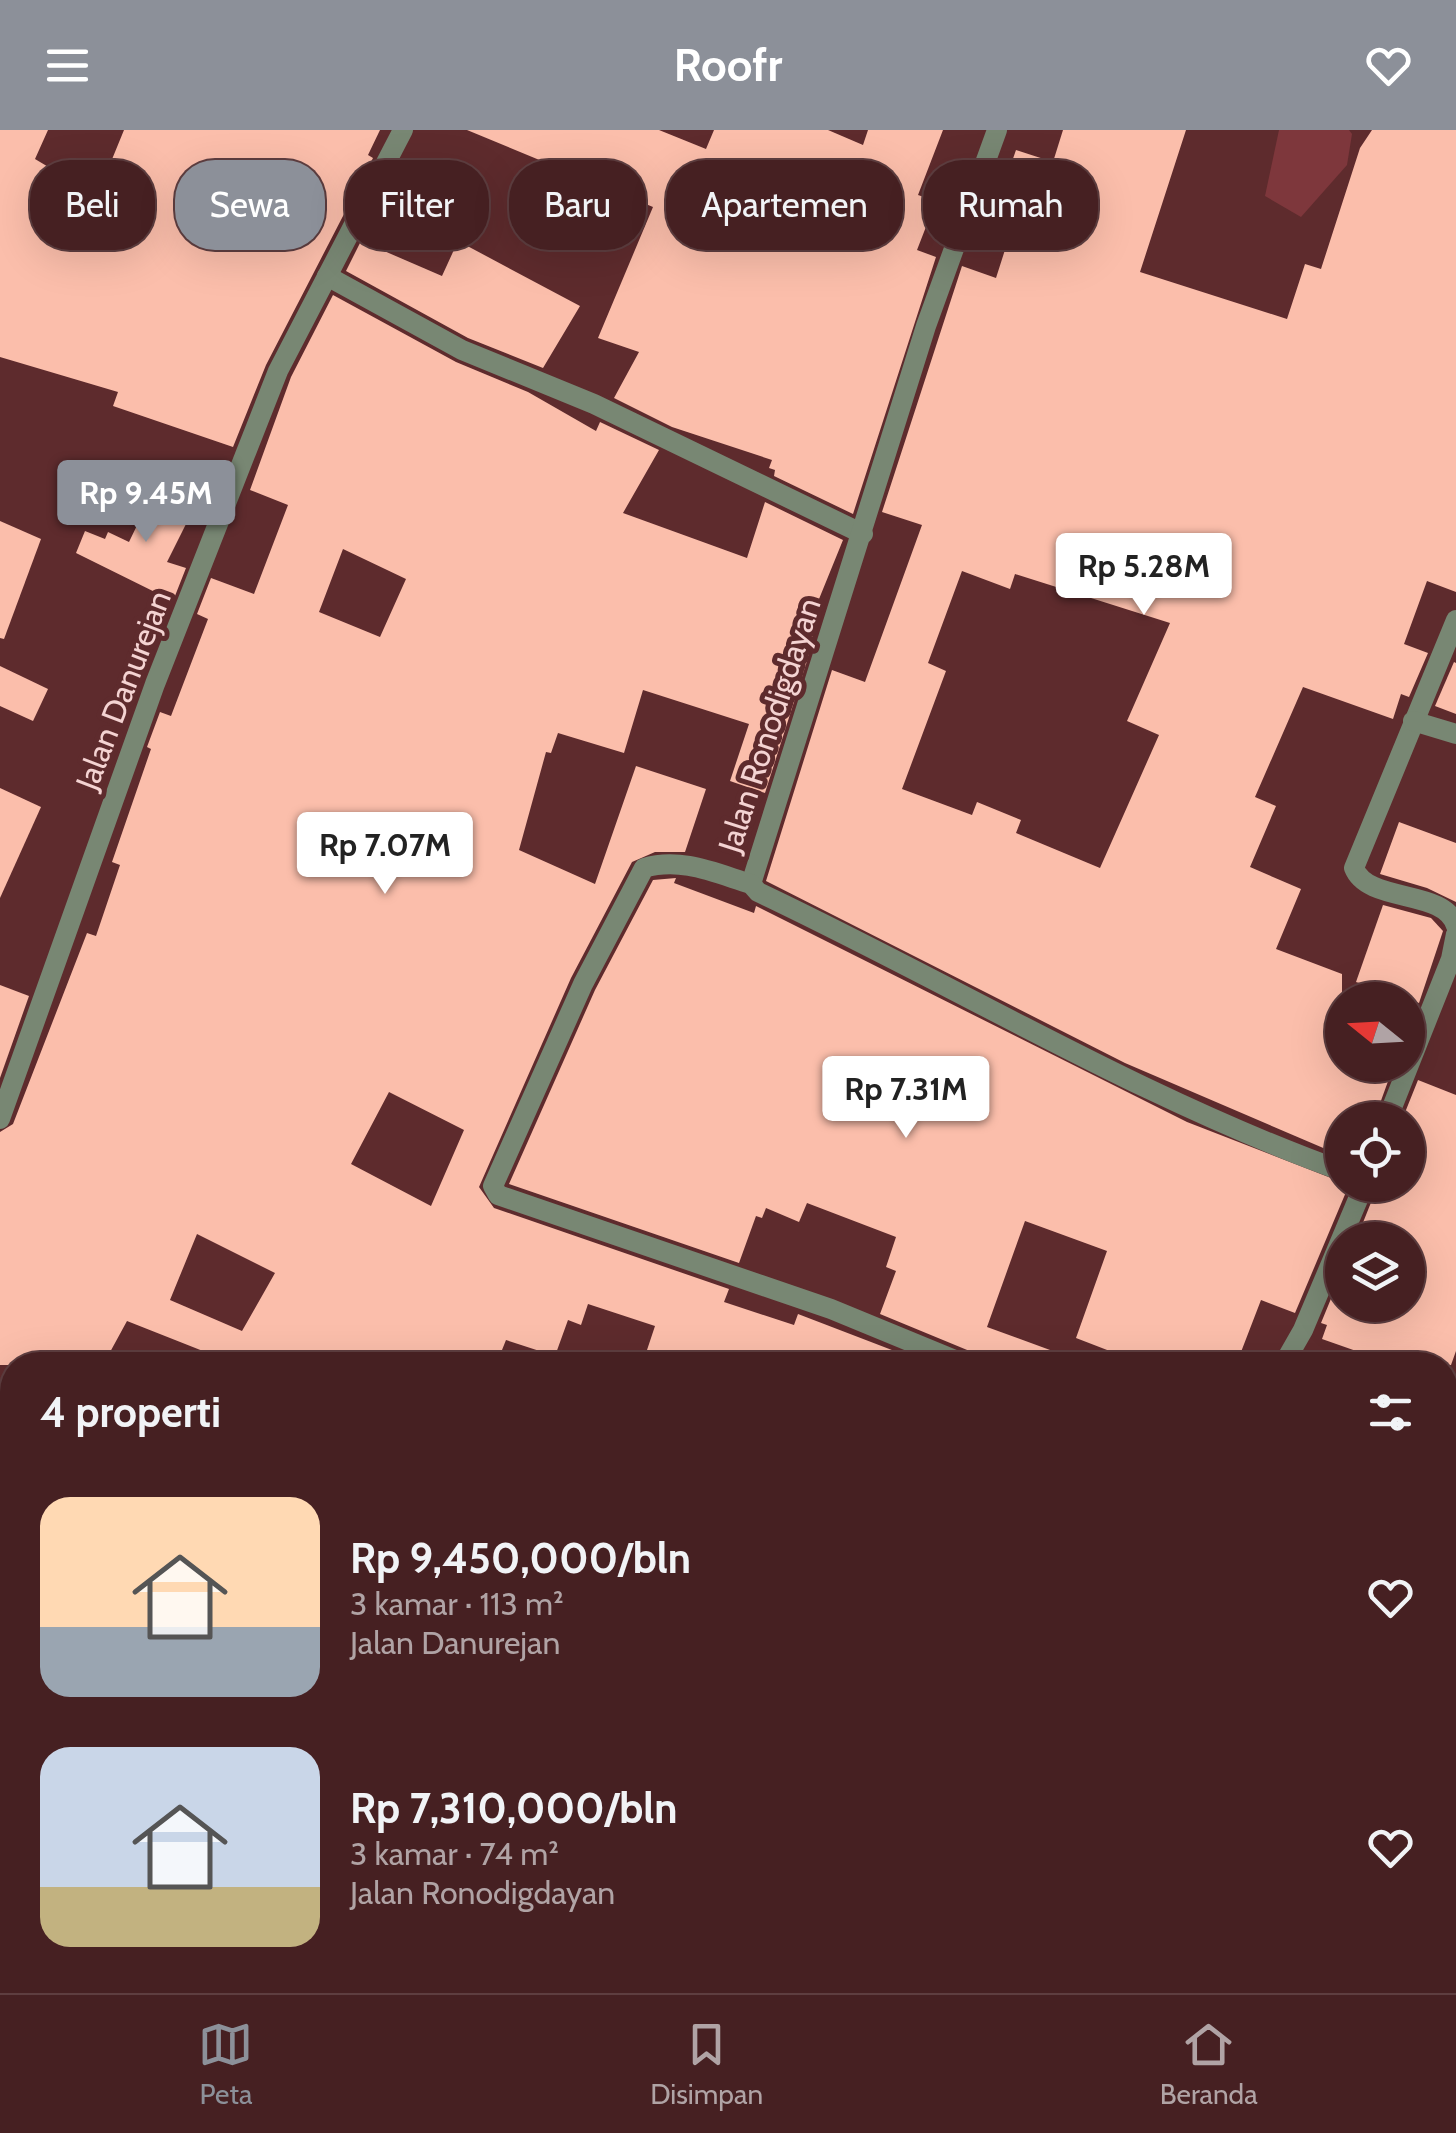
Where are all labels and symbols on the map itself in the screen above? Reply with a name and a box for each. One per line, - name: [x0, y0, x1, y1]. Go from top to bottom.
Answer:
- pin: Rp 9.45M: [43, 460, 249, 545]
- pin: Rp 5.28M: [1041, 533, 1247, 618]
- street label: Jalan Danurejan: [67, 585, 179, 796]
- street label: Jalan Ronodigdayan: [709, 593, 829, 858]
- pin: Rp 7.07M: [282, 812, 488, 897]
- north arrow: [1325, 982, 1425, 1082]
- pin: Rp 7.31M: [803, 1056, 1009, 1141]

